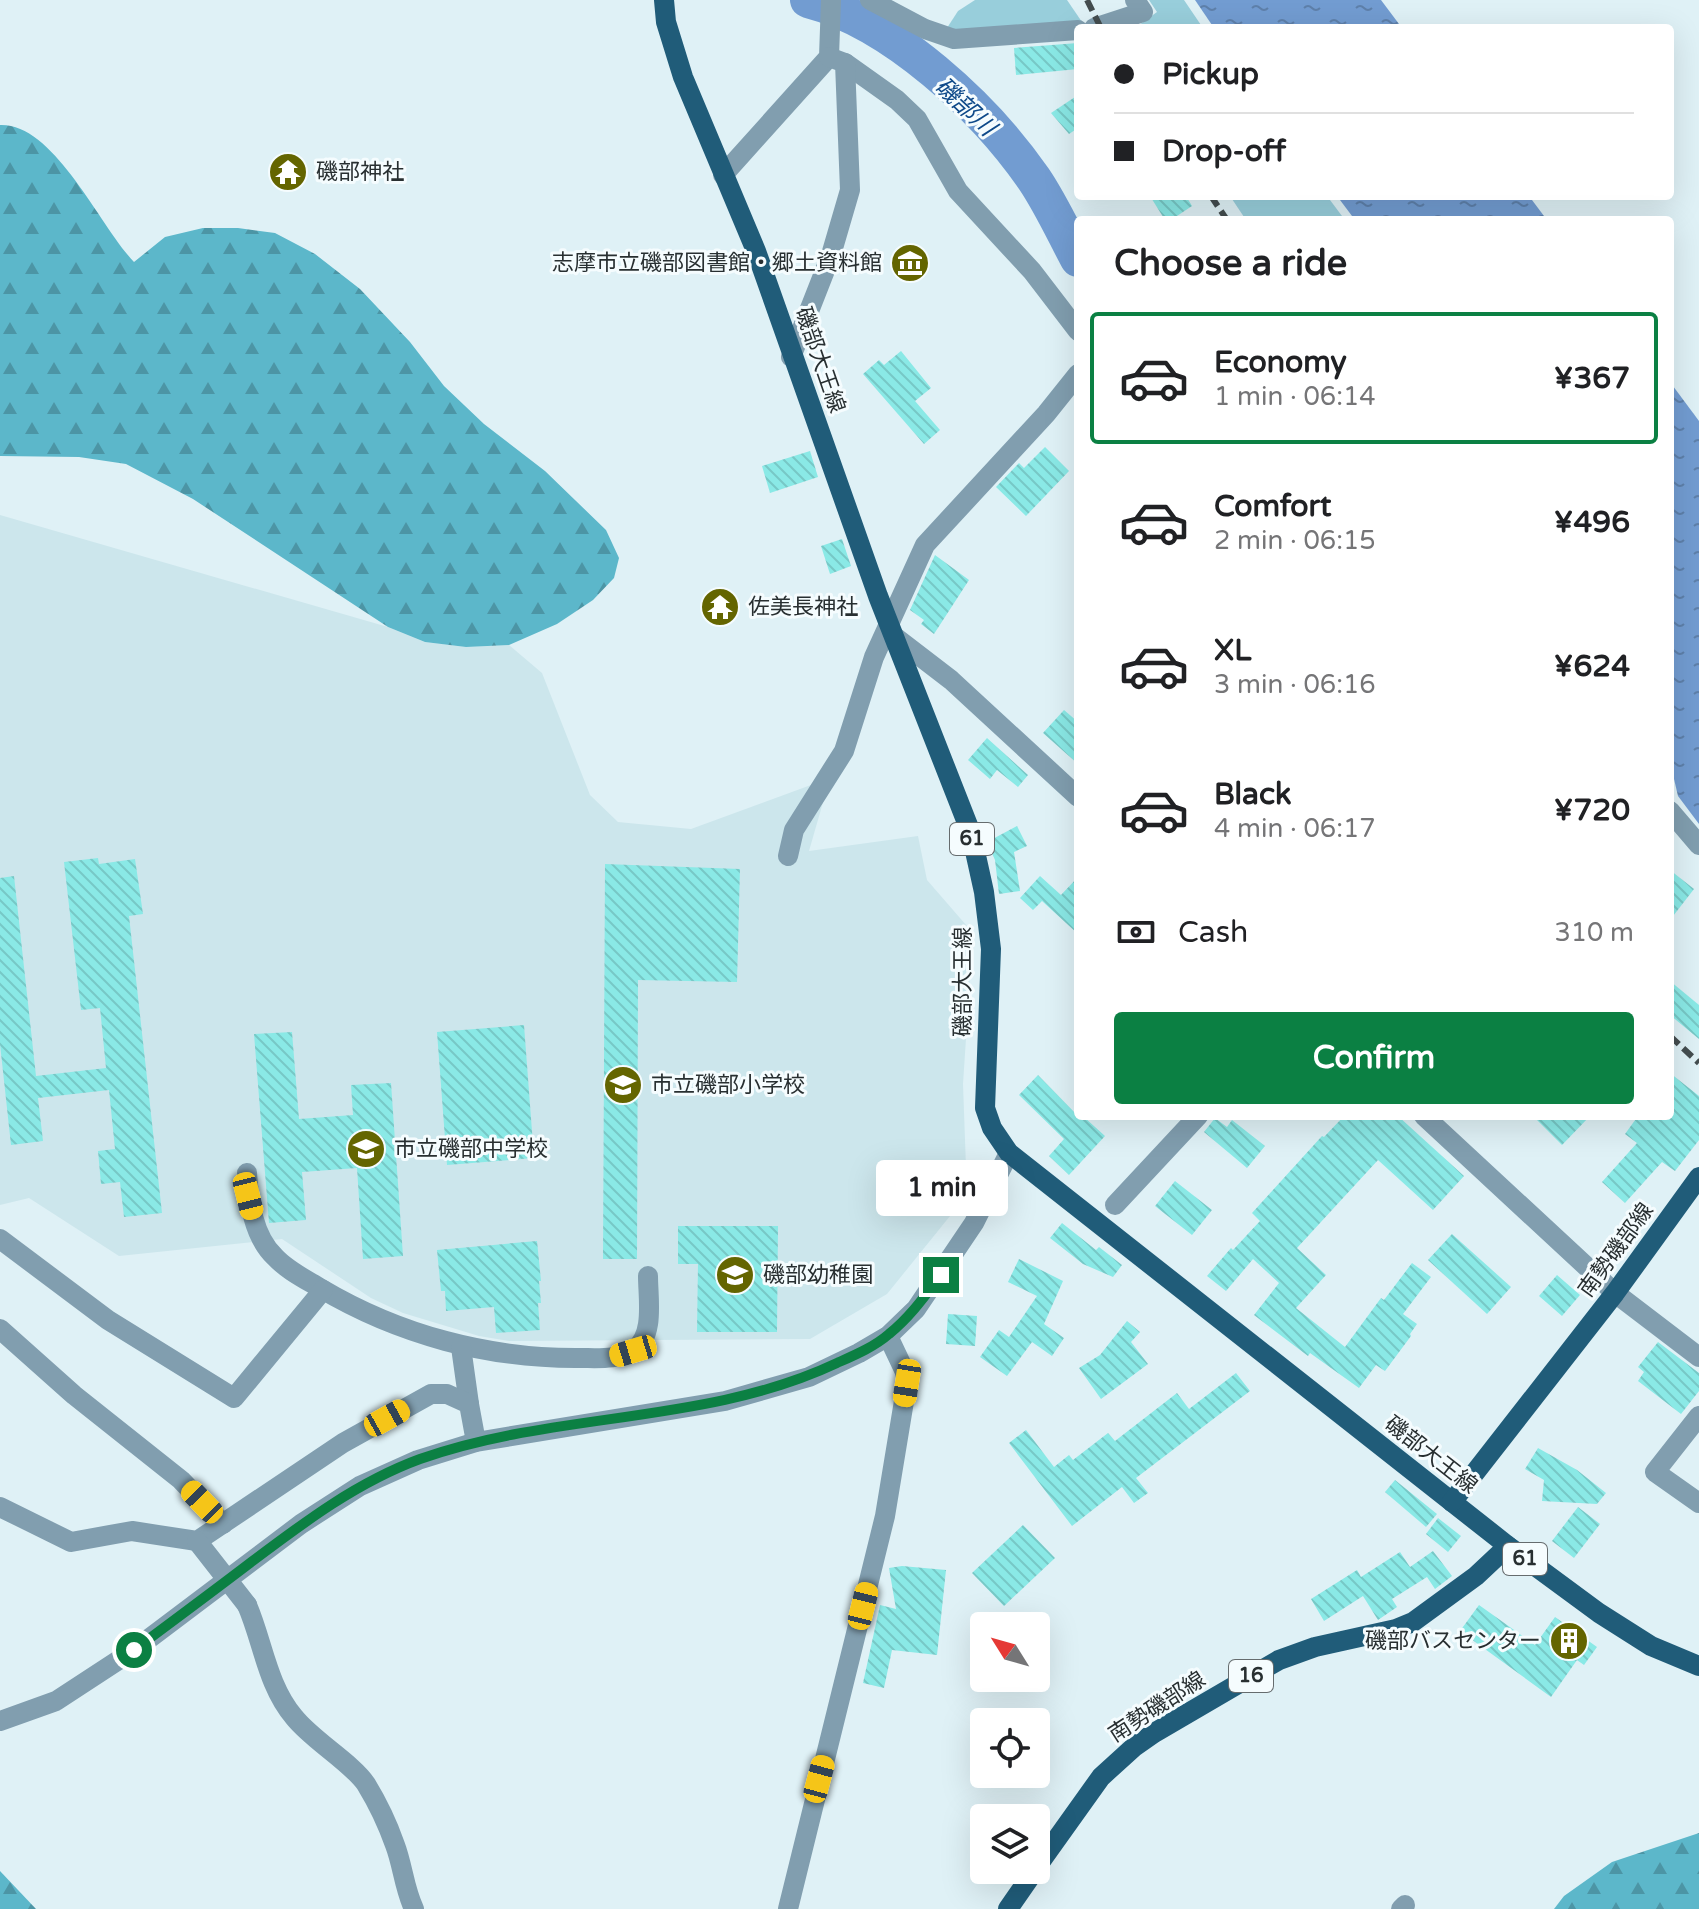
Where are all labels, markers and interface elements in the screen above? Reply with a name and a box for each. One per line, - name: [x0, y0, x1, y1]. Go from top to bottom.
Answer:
- text: Pickup: [1162, 56, 1259, 93]
- water label: 磯部川: [929, 72, 1003, 144]
- text: Drop-off: [1162, 133, 1286, 170]
- temple icon: 磯部神社: [267, 151, 309, 193]
- place label: 磯部神社: [316, 159, 404, 185]
- museum icon: 志摩市立磯部図書館・郷土資料館: [889, 242, 931, 284]
- text: Choose a ride: [1114, 242, 1347, 285]
- place label: 志摩市立磯部図書館・郷土資料館: [552, 250, 882, 276]
- street label: 磯部大王線: [790, 304, 850, 416]
- icon: car: [1118, 342, 1190, 414]
- text: Economy: [1214, 344, 1347, 381]
- text: ¥367: [1554, 360, 1630, 397]
- text: 1 min · 06:14: [1214, 381, 1376, 412]
- icon: car: [1118, 486, 1190, 558]
- text: Comfort: [1214, 488, 1332, 525]
- text: ¥496: [1554, 504, 1630, 541]
- text: 2 min · 06:15: [1214, 525, 1376, 556]
- temple icon: 佐美長神社: [699, 586, 741, 628]
- place label: 佐美長神社: [748, 594, 858, 620]
- icon: car: [1118, 630, 1190, 702]
- text: XL: [1214, 632, 1251, 669]
- text: ¥624: [1554, 648, 1630, 685]
- text: 3 min · 06:16: [1214, 669, 1376, 700]
- icon: car: [1118, 774, 1190, 846]
- text: Black: [1214, 776, 1291, 813]
- text: ¥720: [1554, 792, 1630, 829]
- text: 4 min · 06:17: [1214, 813, 1376, 844]
- road number: 61: [950, 823, 994, 855]
- icon: cash: [1114, 910, 1158, 954]
- text: Cash: [1178, 914, 1248, 951]
- text: 310 m: [1554, 917, 1634, 948]
- street label: 磯部大王線: [950, 927, 976, 1037]
- button: Confirm: [1114, 1012, 1634, 1104]
- school or university icon: 市立磯部小学校: [602, 1064, 644, 1106]
- place label: 市立磯部小学校: [651, 1072, 805, 1098]
- school or university icon: 市立磯部中学校: [345, 1128, 387, 1170]
- place label: 市立磯部中学校: [394, 1136, 548, 1162]
- callout: 1 min: [875, 1159, 1007, 1215]
- car: [231, 1170, 265, 1222]
- text: 1 min: [907, 1172, 977, 1203]
- street label: 南勢磯部線: [1573, 1198, 1659, 1302]
- school or university icon: 磯部幼稚園: [714, 1254, 756, 1296]
- route end: [923, 1257, 959, 1293]
- place label: 磯部幼稚園: [763, 1262, 873, 1288]
- car: [607, 1333, 659, 1369]
- car: [891, 1357, 923, 1409]
- car: [360, 1396, 414, 1440]
- street label: 磯部大王線: [1380, 1411, 1482, 1499]
- car: [177, 1476, 227, 1528]
- road number: 61: [1503, 1543, 1547, 1575]
- car: [846, 1580, 880, 1632]
- north arrow: [970, 1612, 1050, 1692]
- map controls: [970, 1612, 1050, 1884]
- building icon: 磯部バスセンター: [1548, 1620, 1590, 1662]
- place label: 磯部バスセンター: [1365, 1628, 1541, 1654]
- route start: [116, 1632, 152, 1668]
- road number: 16: [1229, 1660, 1273, 1692]
- street label: 南勢磯部線: [1104, 1666, 1210, 1748]
- button: locate: [970, 1708, 1050, 1788]
- car: [801, 1753, 837, 1805]
- button: layers: [970, 1804, 1050, 1884]

